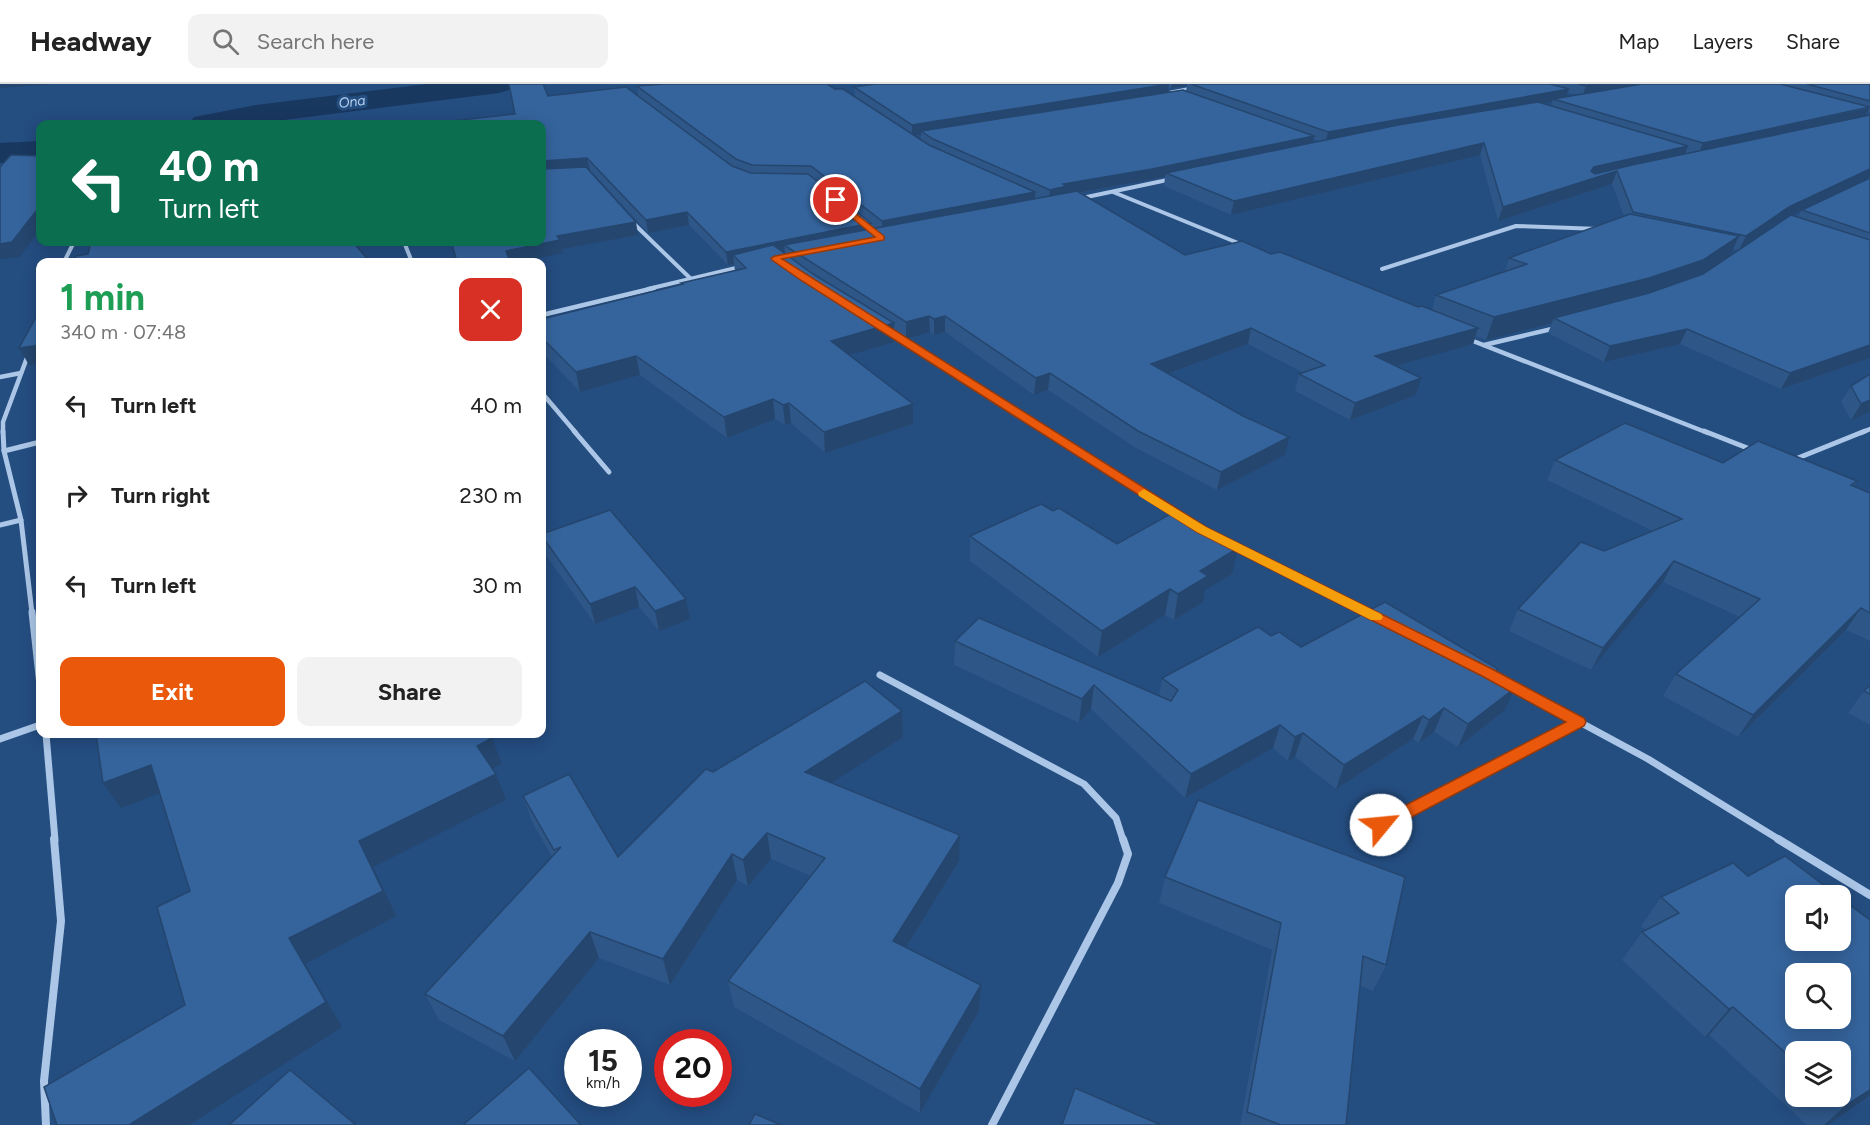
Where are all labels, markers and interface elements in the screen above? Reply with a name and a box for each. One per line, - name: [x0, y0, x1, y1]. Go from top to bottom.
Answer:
- search box: [188, 14, 608, 68]
- text: Headway: [30, 24, 152, 58]
- icon: search: [209, 25, 242, 58]
- text: Search here: [257, 28, 374, 55]
- text: Map: [1619, 29, 1659, 54]
- text: Layers: [1692, 29, 1753, 54]
- text: Share: [1786, 29, 1840, 54]
- water label: Ona: [338, 92, 366, 112]
- text: 40 m: [159, 141, 259, 192]
- icon: left: [60, 144, 138, 222]
- pin: [810, 174, 861, 225]
- icon: arrive: [819, 183, 852, 216]
- text: Turn left: [159, 192, 259, 225]
- text: 1 min: [60, 276, 145, 319]
- button: close: [459, 278, 522, 341]
- text: 340 m · 07:48: [60, 320, 186, 344]
- icon: left: [60, 389, 93, 422]
- text: Turn left: [111, 392, 197, 419]
- text: 40 m: [470, 392, 522, 419]
- icon: right: [60, 479, 93, 512]
- text: Turn right: [111, 482, 210, 509]
- text: 230 m: [459, 482, 522, 509]
- icon: left: [60, 569, 93, 602]
- text: Turn left: [111, 572, 197, 599]
- text: 30 m: [472, 572, 522, 599]
- button: Exit: [60, 657, 285, 726]
- button: Share: [297, 657, 522, 726]
- position arrow: [1349, 793, 1413, 857]
- map controls: [1785, 885, 1851, 1107]
- button: sound: [1785, 885, 1851, 951]
- button: search: [1785, 963, 1851, 1029]
- speed limit sign: 20: [654, 1029, 732, 1107]
- button: layers: [1785, 1041, 1851, 1107]
- text: 15: [588, 1042, 618, 1079]
- text: km/h: [586, 1074, 620, 1092]

